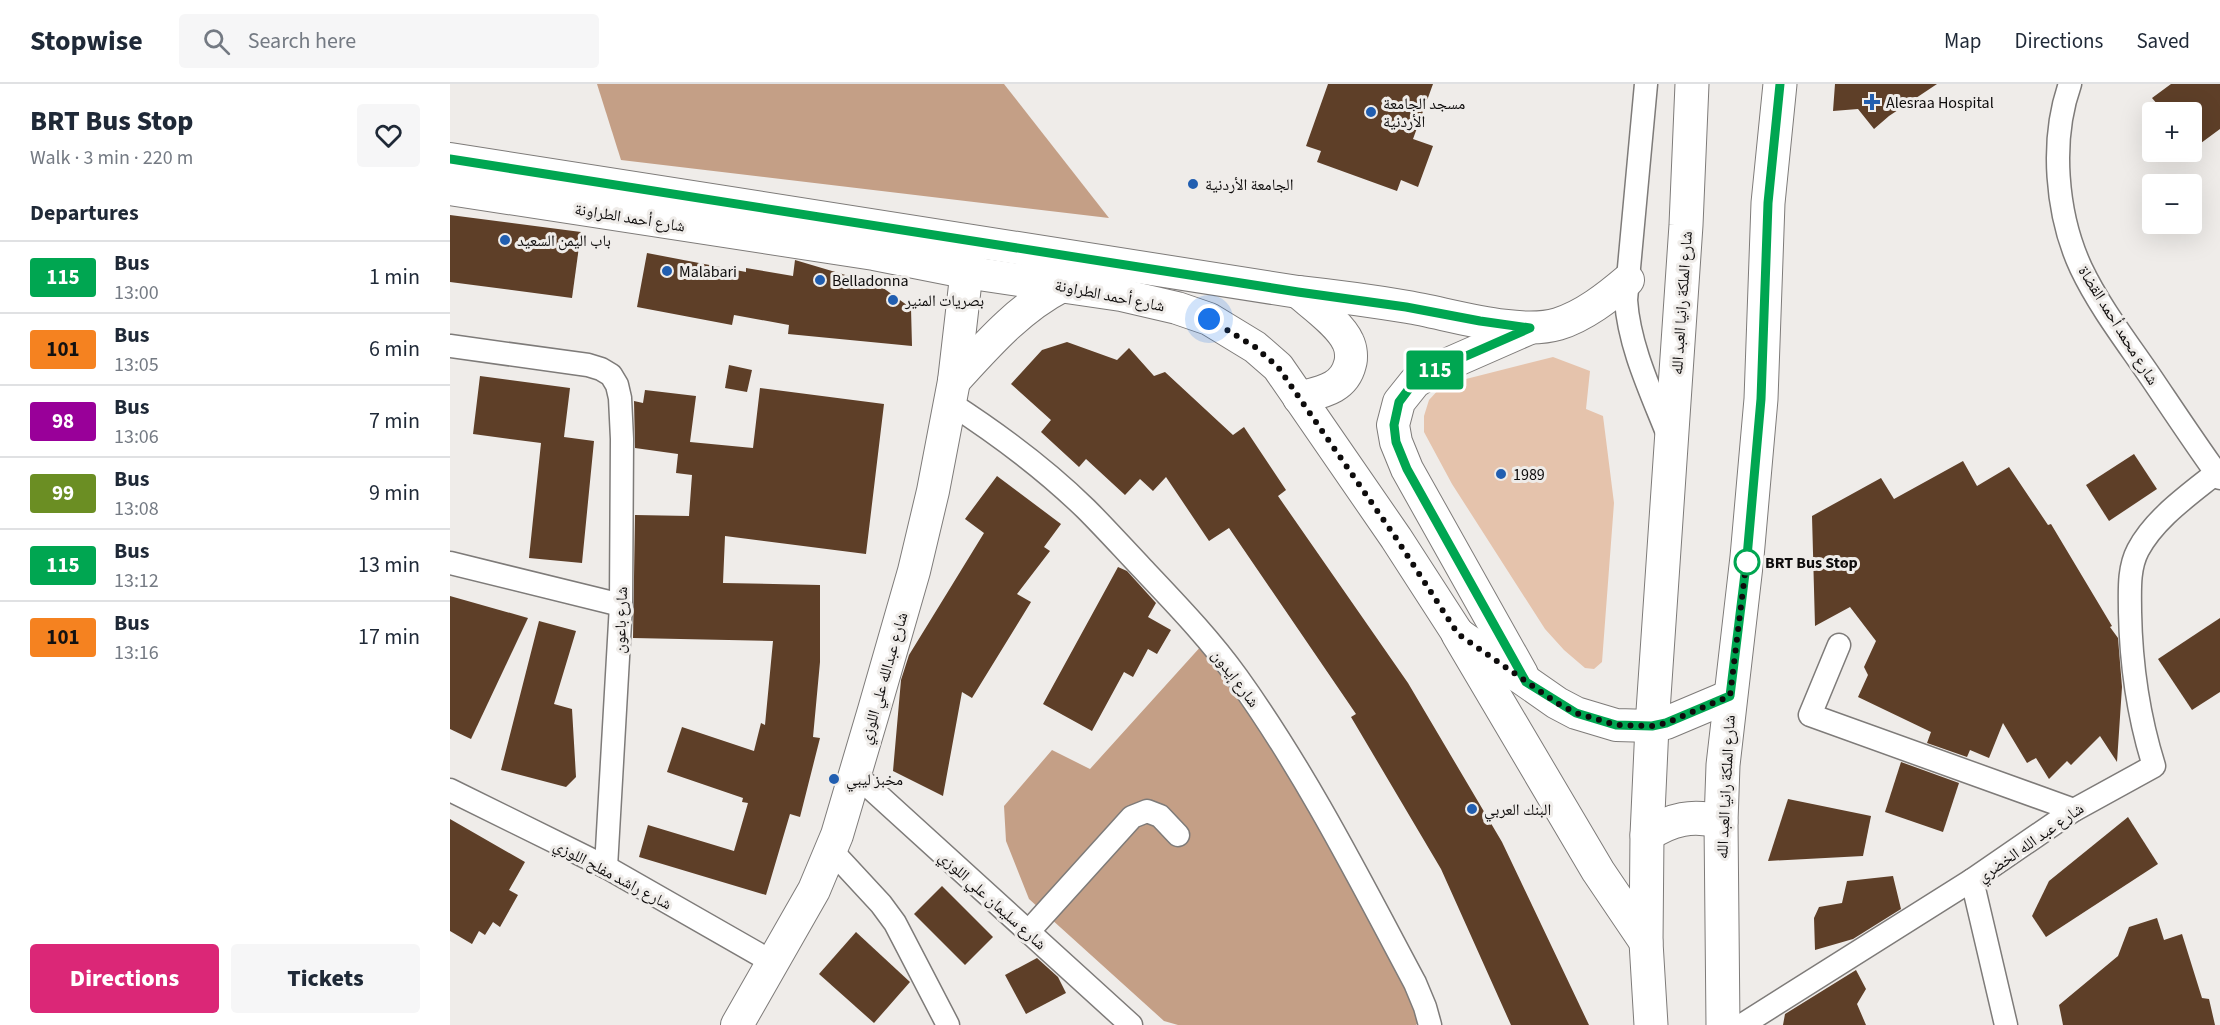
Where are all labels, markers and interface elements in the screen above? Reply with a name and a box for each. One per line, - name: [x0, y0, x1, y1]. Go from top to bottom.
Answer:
- search box: [179, 14, 599, 68]
- text: Stopwise: [30, 21, 143, 61]
- icon: search: [200, 25, 233, 58]
- text: Search here: [248, 25, 356, 57]
- text: Map: [1944, 26, 1982, 56]
- text: Directions: [2015, 26, 2103, 56]
- text: Saved: [2136, 26, 2190, 56]
- place label: Alesraa Hospital: [1886, 92, 1994, 114]
- place label: مسجد الجامعة الأردنية: [1383, 93, 1465, 133]
- marker: Alesraa Hospital: [1863, 93, 1881, 111]
- text: BRT Bus Stop: [30, 101, 193, 141]
- map controls: [2142, 102, 2202, 234]
- button: +: [2142, 102, 2202, 162]
- button: heart: [357, 104, 420, 167]
- marker: مسجد الجامعة الأردنية: [1364, 105, 1378, 119]
- text: Walk · 3 min · 220 m: [30, 144, 193, 172]
- place label: الجامعة الأردنية: [1205, 174, 1294, 196]
- button: −: [2142, 174, 2202, 234]
- marker: الجامعة الأردنية: [1186, 177, 1200, 191]
- text: Departures: [30, 197, 139, 229]
- street label: شارع أحمد الطراونة: [573, 198, 687, 238]
- place label: باب اليمن السعيد: [517, 230, 611, 252]
- street label: شارع الملكة رانيا العبد الله: [1666, 230, 1698, 376]
- marker: باب اليمن السعيد: [498, 233, 512, 247]
- text: Bus: [114, 247, 150, 279]
- text: 1 min: [369, 261, 420, 293]
- place label: Malabari: [679, 261, 737, 283]
- text: 115: [46, 262, 80, 292]
- street label: شارع محمد أحمد القضاة: [2073, 262, 2164, 389]
- marker: Malabari: [660, 264, 674, 278]
- place label: Belladonna: [832, 270, 909, 292]
- marker: Belladonna: [813, 273, 827, 287]
- street label: شارع أحمد الطراونة: [1053, 275, 1167, 317]
- text: 13:00: [114, 279, 159, 307]
- place label: بصريات المنير: [904, 290, 984, 312]
- marker: بصريات المنير: [886, 293, 900, 307]
- your location: [1194, 304, 1224, 334]
- text: Bus: [114, 319, 150, 351]
- text: 6 min: [369, 333, 420, 365]
- text: 101: [46, 334, 80, 364]
- line badge: 115: [1400, 350, 1470, 390]
- text: 13:05: [114, 351, 159, 379]
- text: 115: [1418, 355, 1452, 385]
- text: Bus: [114, 391, 150, 423]
- text: 7 min: [369, 405, 420, 437]
- text: 98: [52, 406, 74, 436]
- text: 13:06: [114, 423, 159, 451]
- text: Bus: [114, 463, 150, 495]
- place label: 1989: [1513, 464, 1545, 486]
- marker: 1989: [1494, 467, 1508, 481]
- text: 9 min: [369, 477, 420, 509]
- text: 99: [52, 478, 74, 508]
- text: 13:08: [114, 495, 159, 523]
- text: Bus: [114, 535, 150, 567]
- text: 13 min: [358, 549, 420, 581]
- marker: BRT Bus Stop: [1734, 549, 1760, 575]
- text: 115: [46, 550, 80, 580]
- place label: BRT Bus Stop: [1765, 552, 1858, 574]
- text: 13:12: [114, 567, 159, 595]
- street label: شارع باعون: [609, 586, 633, 654]
- text: Bus: [114, 607, 150, 639]
- street label: شارع عبدالله علي اللوزي: [855, 610, 914, 747]
- text: 17 min: [358, 621, 420, 653]
- text: 101: [46, 622, 80, 652]
- text: 13:16: [114, 639, 159, 667]
- street label: شارع إيدون: [1206, 645, 1264, 712]
- street label: شارع الملكة رانيا العبد الله: [1711, 714, 1741, 860]
- place label: مخبز ليبي: [846, 769, 903, 792]
- marker: مخبز ليبي: [827, 772, 841, 786]
- street label: شارع عبد الله الخضري: [1973, 798, 2089, 889]
- place label: البنك العربي: [1484, 799, 1551, 822]
- marker: البنك العربي: [1465, 802, 1479, 816]
- street label: شارع راشد مفلح اللوزي: [549, 834, 675, 916]
- street label: شارع سليمان علي اللوزي: [933, 846, 1051, 956]
- button: Directions: [30, 944, 219, 1013]
- button: Tickets: [231, 944, 420, 1013]

